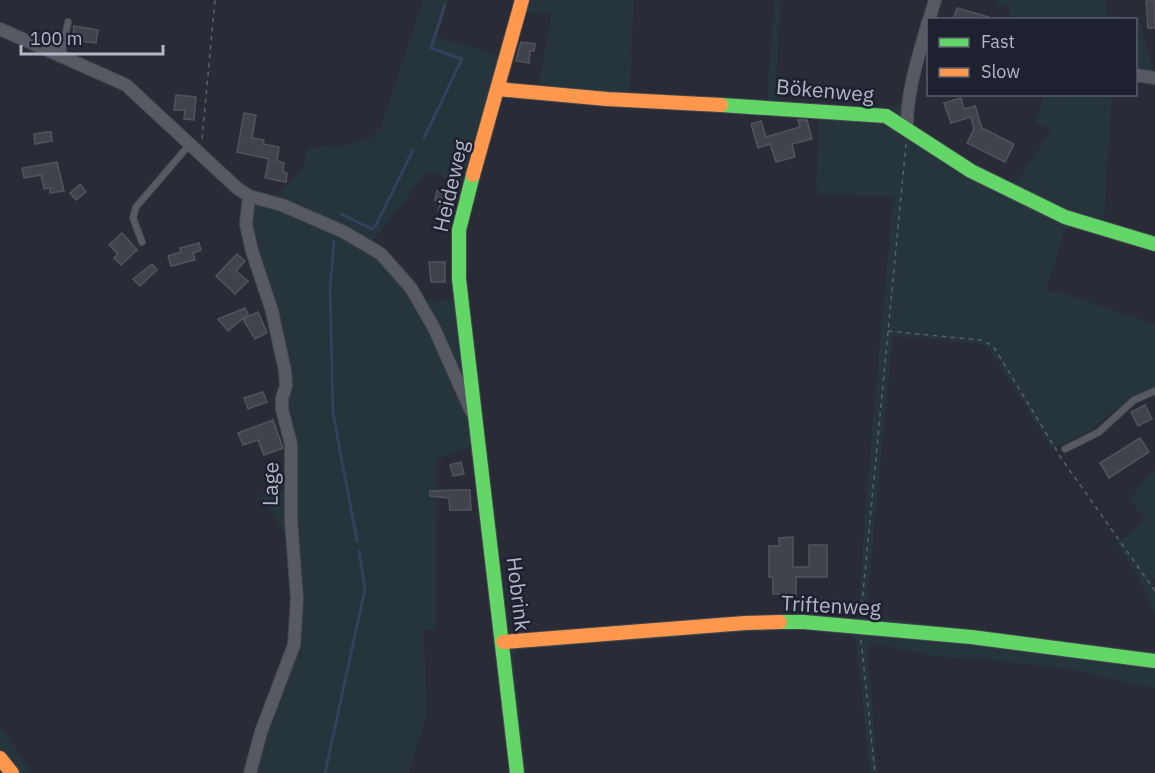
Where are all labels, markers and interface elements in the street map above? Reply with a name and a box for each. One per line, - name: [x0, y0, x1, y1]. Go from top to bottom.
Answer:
- scale bar: [21, 18, 164, 56]
- legend: [927, 18, 1137, 96]
- text: 100 m: [30, 27, 82, 50]
- text: Fast: [981, 30, 1015, 53]
- text: Slow: [981, 60, 1020, 83]
- street label: Bökenweg: [775, 72, 875, 108]
- street label: Heideweg: [426, 137, 474, 235]
- street label: Lage: [256, 462, 284, 506]
- street label: Hobrink: [501, 555, 537, 633]
- street label: Triftenweg: [780, 588, 882, 622]

